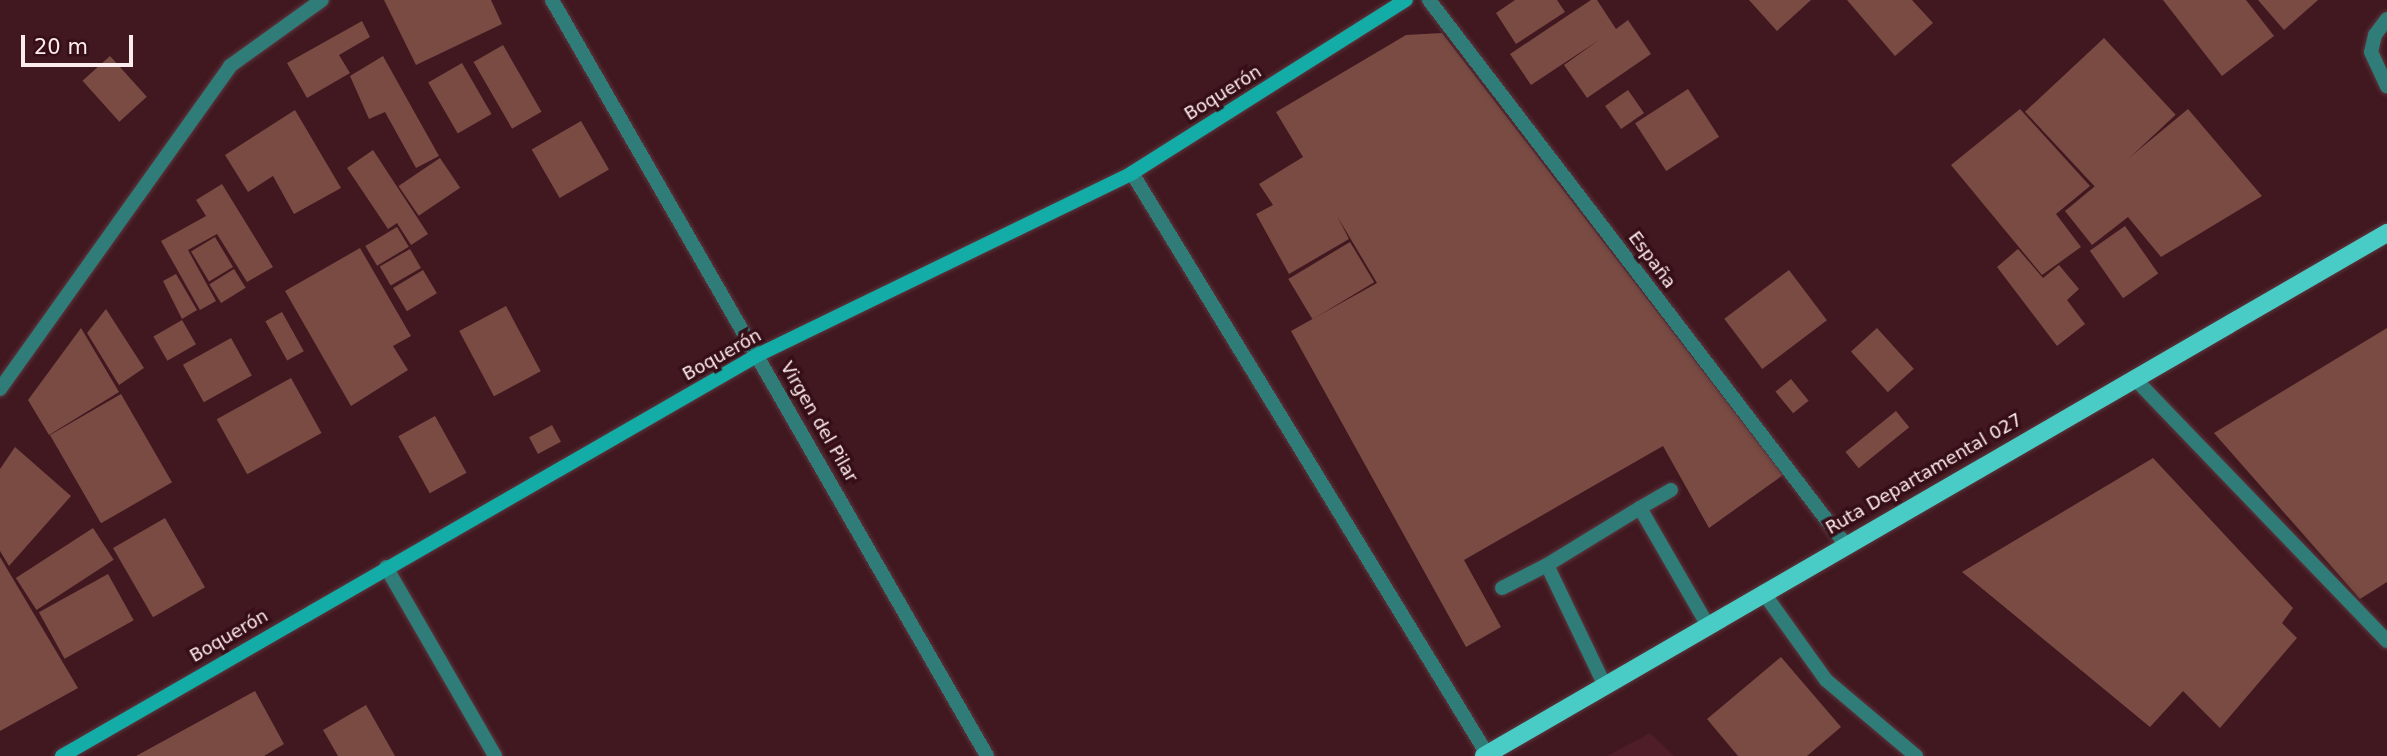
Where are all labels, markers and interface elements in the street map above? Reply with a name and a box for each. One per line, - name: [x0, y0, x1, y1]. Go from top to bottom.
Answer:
- scale bar: [24, 21, 136, 65]
- text: 20 m: [34, 35, 88, 59]
- street label: Boquerón: [1181, 61, 1265, 125]
- street label: España: [1624, 227, 1680, 293]
- street label: Boquerón: [679, 325, 765, 385]
- street label: Virgen del Pilar: [776, 358, 862, 486]
- street label: Ruta Departamental 027: [1822, 409, 2026, 539]
- street label: Boquerón: [186, 605, 272, 667]

